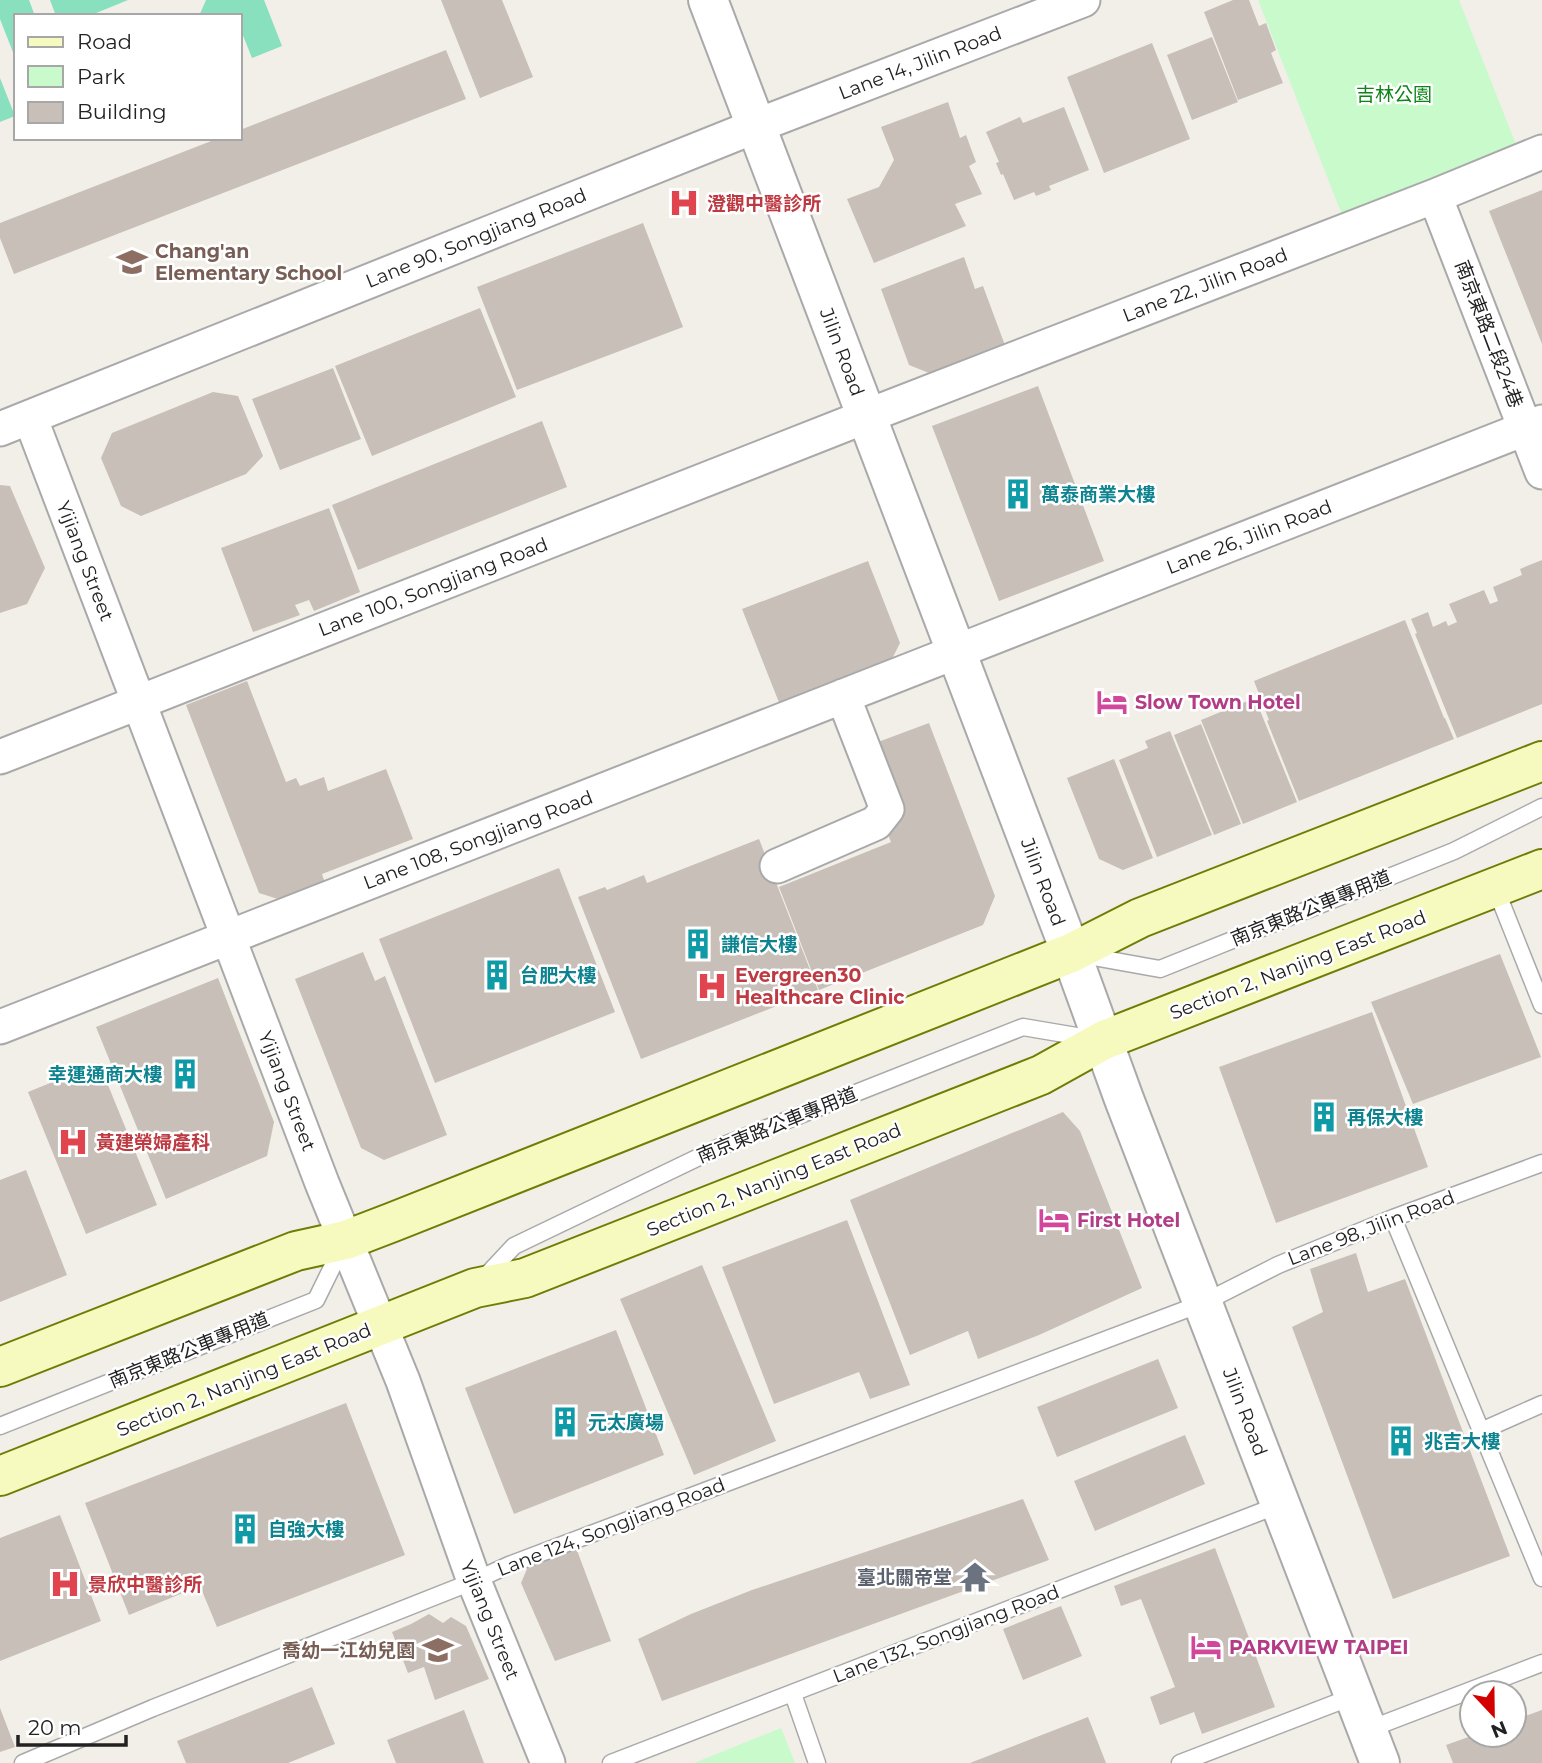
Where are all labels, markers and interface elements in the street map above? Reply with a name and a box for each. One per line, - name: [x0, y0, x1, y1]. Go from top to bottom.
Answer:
- legend: [14, 14, 242, 140]
- street label: Lane 14, Jilin Road: [835, 21, 1005, 105]
- text: Road: [77, 29, 132, 54]
- text: Park: [77, 64, 125, 89]
- park label: 吉林公園: [1356, 83, 1432, 106]
- text: Building: [77, 99, 167, 124]
- street label: Lane 90, Songjiang Road: [362, 183, 590, 293]
- hospital icon: 澄觀中醫診所: [667, 186, 701, 220]
- place label: 澄觀中醫診所: [707, 192, 821, 215]
- place label: Chang'an Elementary School: [155, 240, 342, 285]
- street label: Lane 22, Jilin Road: [1119, 243, 1291, 327]
- school or university icon: Chang'an Elementary School: [115, 245, 149, 279]
- street label: 南京東路二段24巷: [1450, 257, 1528, 411]
- street label: Jilin Road: [814, 304, 869, 399]
- building icon: 萬泰商業大樓: [1001, 477, 1035, 511]
- place label: 萬泰商業大樓: [1041, 483, 1155, 506]
- street label: Lane 26, Jilin Road: [1163, 495, 1335, 579]
- street label: Yijiang Street: [52, 498, 119, 625]
- street label: Lane 100, Songjiang Road: [315, 533, 551, 641]
- hotel icon: Slow Town Hotel: [1095, 685, 1129, 719]
- place label: Slow Town Hotel: [1135, 691, 1301, 714]
- street label: Lane 108, Songjiang Road: [360, 786, 596, 894]
- street label: Jilin Road: [1015, 834, 1070, 929]
- street label: 南京東路公車專用道: [1227, 865, 1395, 951]
- street label: Section 2, Nanjing East Road: [1167, 905, 1429, 1025]
- building icon: 謙信大樓: [681, 927, 715, 961]
- place label: 謙信大樓: [721, 933, 797, 956]
- building icon: 台肥大樓: [480, 958, 514, 992]
- place label: 台肥大樓: [520, 964, 596, 987]
- place label: Evergreen30 Healthcare Clinic: [735, 964, 905, 1009]
- hospital icon: Evergreen30 Healthcare Clinic: [695, 969, 729, 1003]
- street label: Yijiang Street: [254, 1028, 321, 1155]
- building icon: 幸運通商大樓: [168, 1057, 202, 1091]
- place label: 幸運通商大樓: [48, 1063, 162, 1086]
- street label: 南京東路公車專用道: [693, 1082, 861, 1168]
- building icon: 再保大樓: [1307, 1100, 1341, 1134]
- place label: 再保大樓: [1347, 1106, 1423, 1129]
- street label: Section 2, Nanjing East Road: [643, 1118, 905, 1242]
- hospital icon: 黃建榮婦產科: [56, 1125, 90, 1159]
- place label: 黃建榮婦產科: [96, 1131, 210, 1154]
- street label: Lane 98, Jilin Road: [1284, 1186, 1458, 1270]
- hotel icon: First Hotel: [1037, 1203, 1071, 1237]
- place label: First Hotel: [1077, 1209, 1180, 1232]
- street label: 南京東路公車專用道: [105, 1307, 273, 1393]
- street label: Section 2, Nanjing East Road: [113, 1318, 375, 1442]
- street label: Jilin Road: [1217, 1364, 1272, 1459]
- building icon: 元太廣場: [548, 1405, 582, 1439]
- place label: 元太廣場: [588, 1411, 664, 1434]
- building icon: 兆吉大樓: [1384, 1424, 1418, 1458]
- place label: 兆吉大樓: [1424, 1430, 1500, 1453]
- street label: Lane 124, Songjiang Road: [494, 1473, 728, 1581]
- building icon: 自強大樓: [228, 1512, 262, 1546]
- place label: 自強大樓: [268, 1518, 344, 1541]
- street label: Yijiang Street: [456, 1557, 525, 1683]
- temple icon: 臺北關帝堂: [958, 1560, 992, 1594]
- place label: 臺北關帝堂: [857, 1566, 952, 1589]
- hospital icon: 景欣中醫診所: [48, 1567, 82, 1601]
- place label: 景欣中醫診所: [88, 1573, 202, 1596]
- street label: Lane 132, Songjiang Road: [830, 1580, 1062, 1688]
- hotel icon: PARKVIEW TAIPEI: [1189, 1630, 1223, 1664]
- school or university icon: 喬幼一江幼兒園: [421, 1633, 455, 1667]
- place label: PARKVIEW TAIPEI: [1229, 1636, 1409, 1659]
- place label: 喬幼一江幼兒園: [282, 1639, 415, 1662]
- north arrow: [1458, 1679, 1528, 1749]
- scale bar: [18, 1704, 126, 1748]
- text: 20 m: [28, 1715, 82, 1740]
- text: N: [1488, 1716, 1511, 1743]

